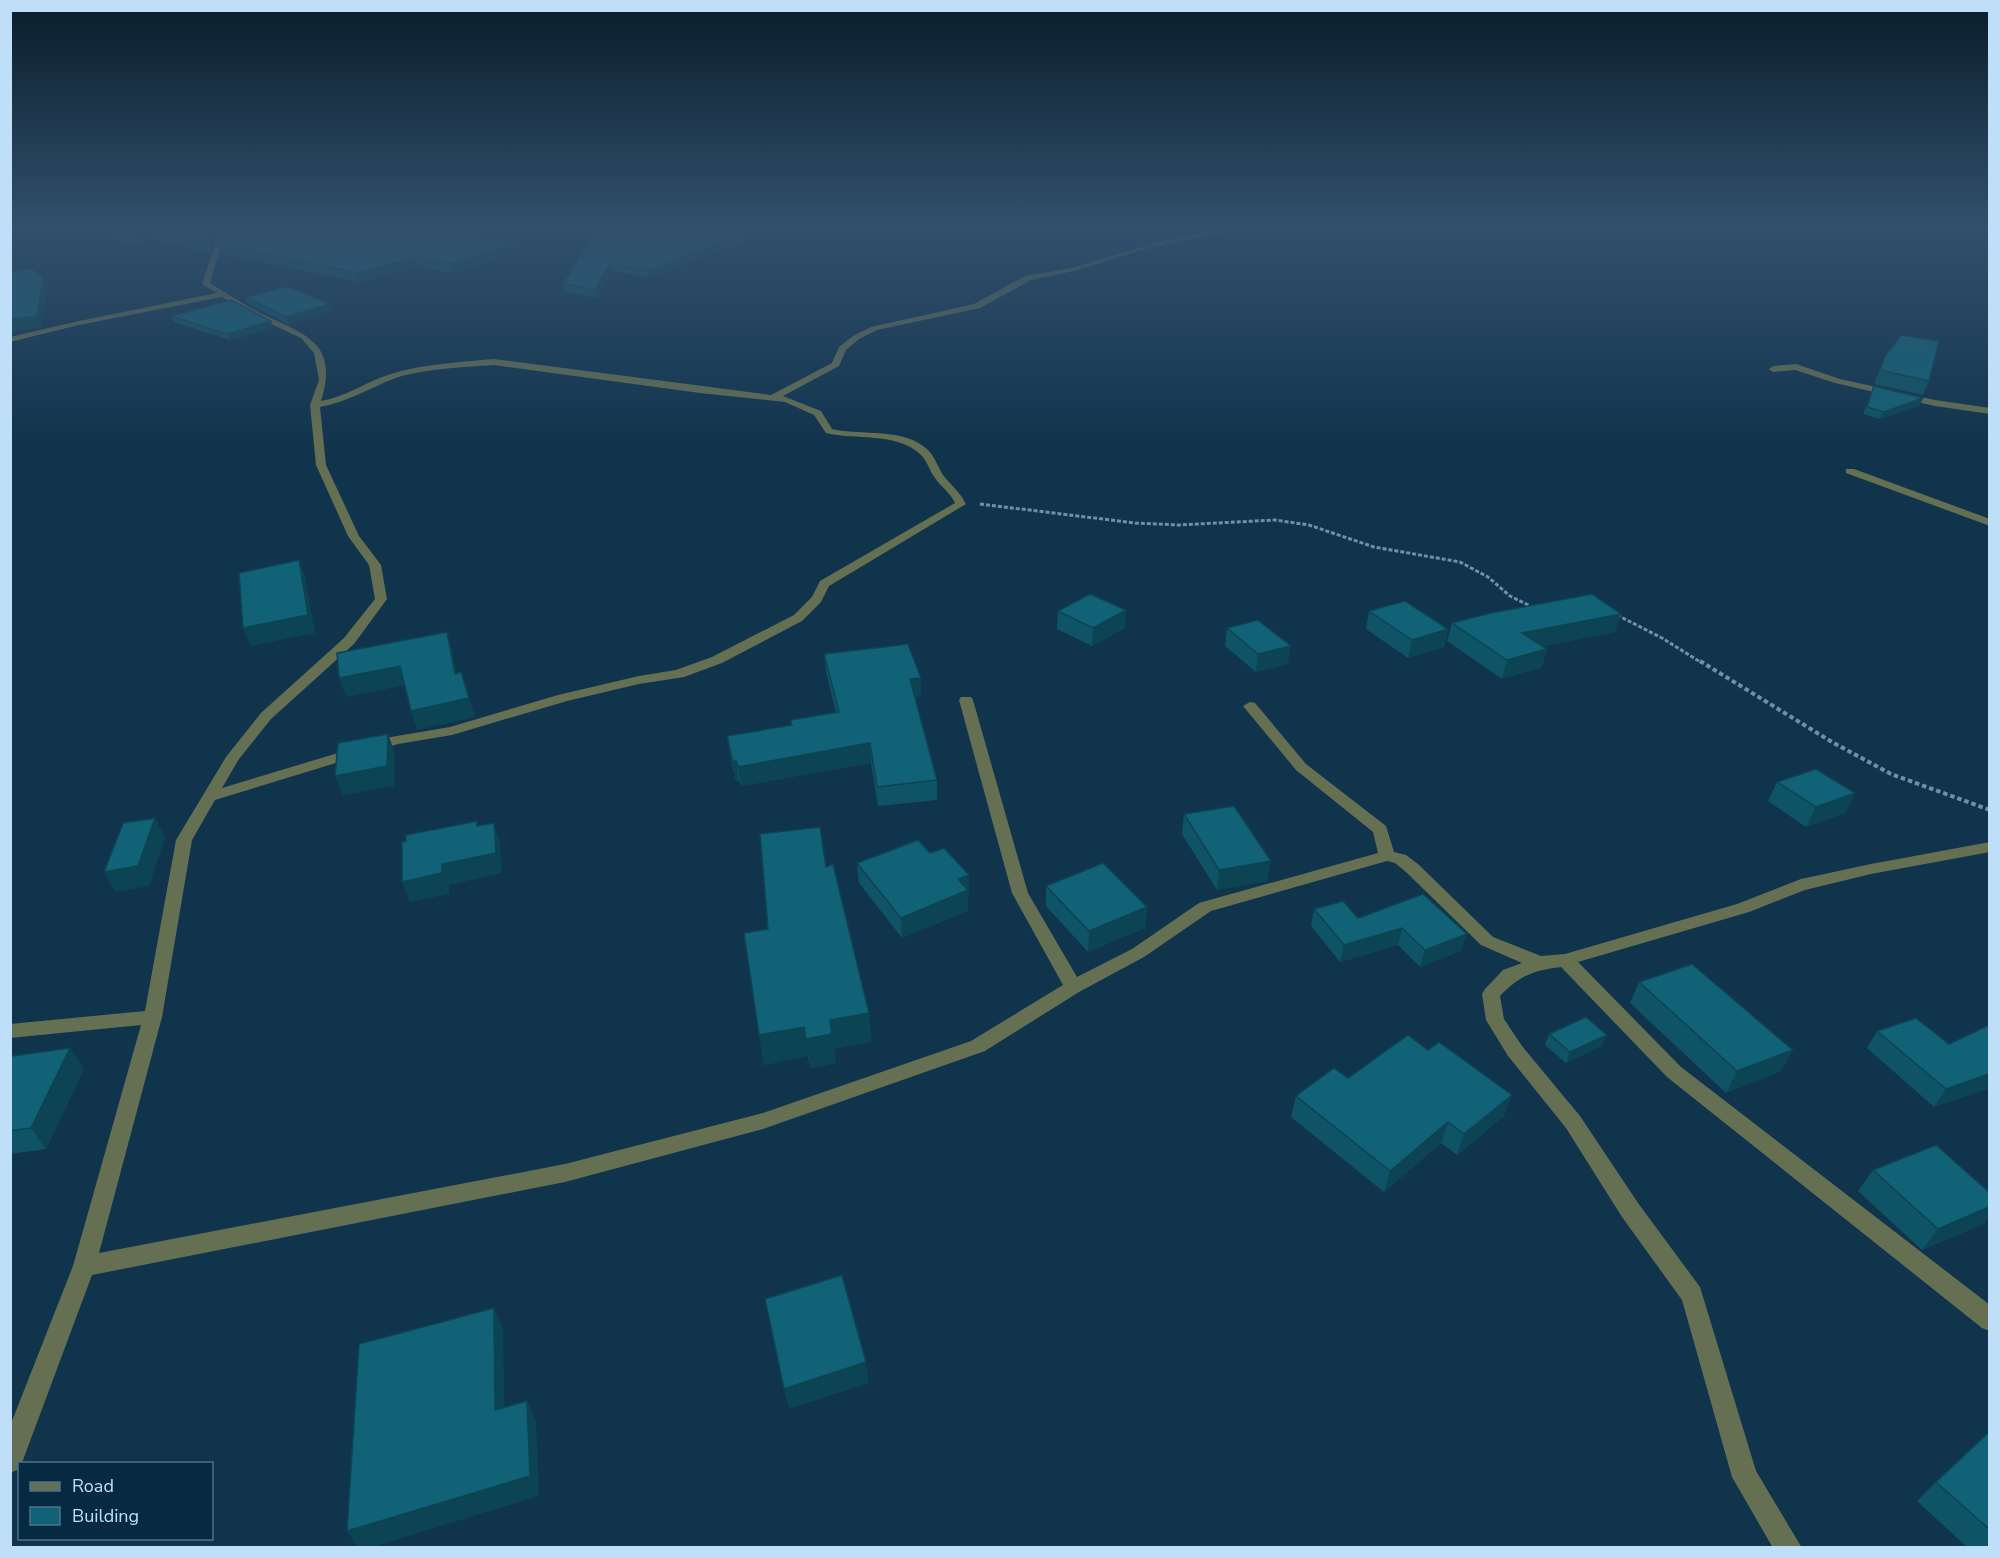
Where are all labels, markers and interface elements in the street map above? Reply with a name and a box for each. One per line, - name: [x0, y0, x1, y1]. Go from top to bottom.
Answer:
- legend: [18, 1462, 213, 1540]
- text: Road: [72, 1474, 114, 1498]
- text: Building: [72, 1504, 139, 1528]

